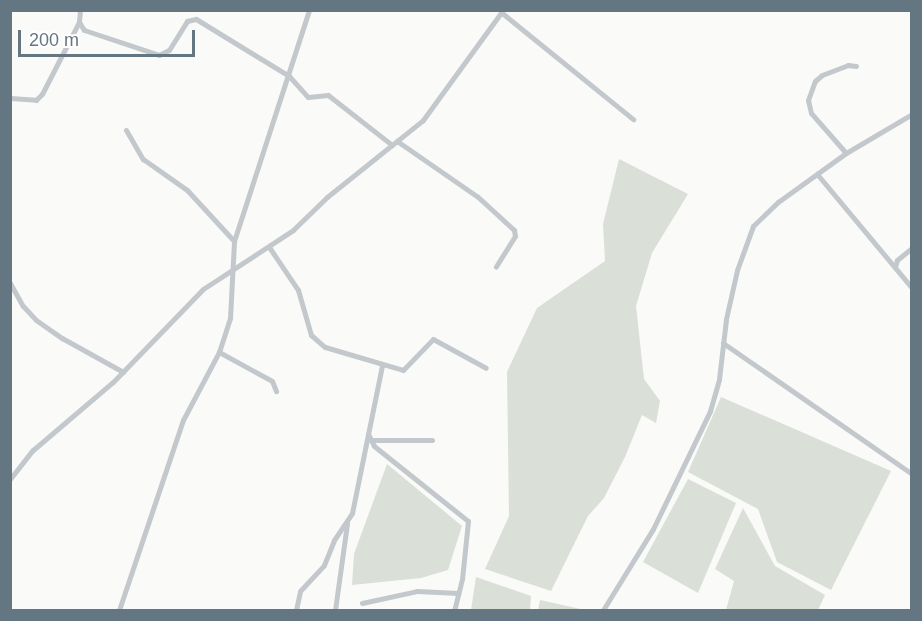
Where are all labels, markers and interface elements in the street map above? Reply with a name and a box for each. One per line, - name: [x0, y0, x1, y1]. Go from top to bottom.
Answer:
- scale bar: [21, 18, 198, 56]
- text: 200 m: [29, 30, 79, 50]

